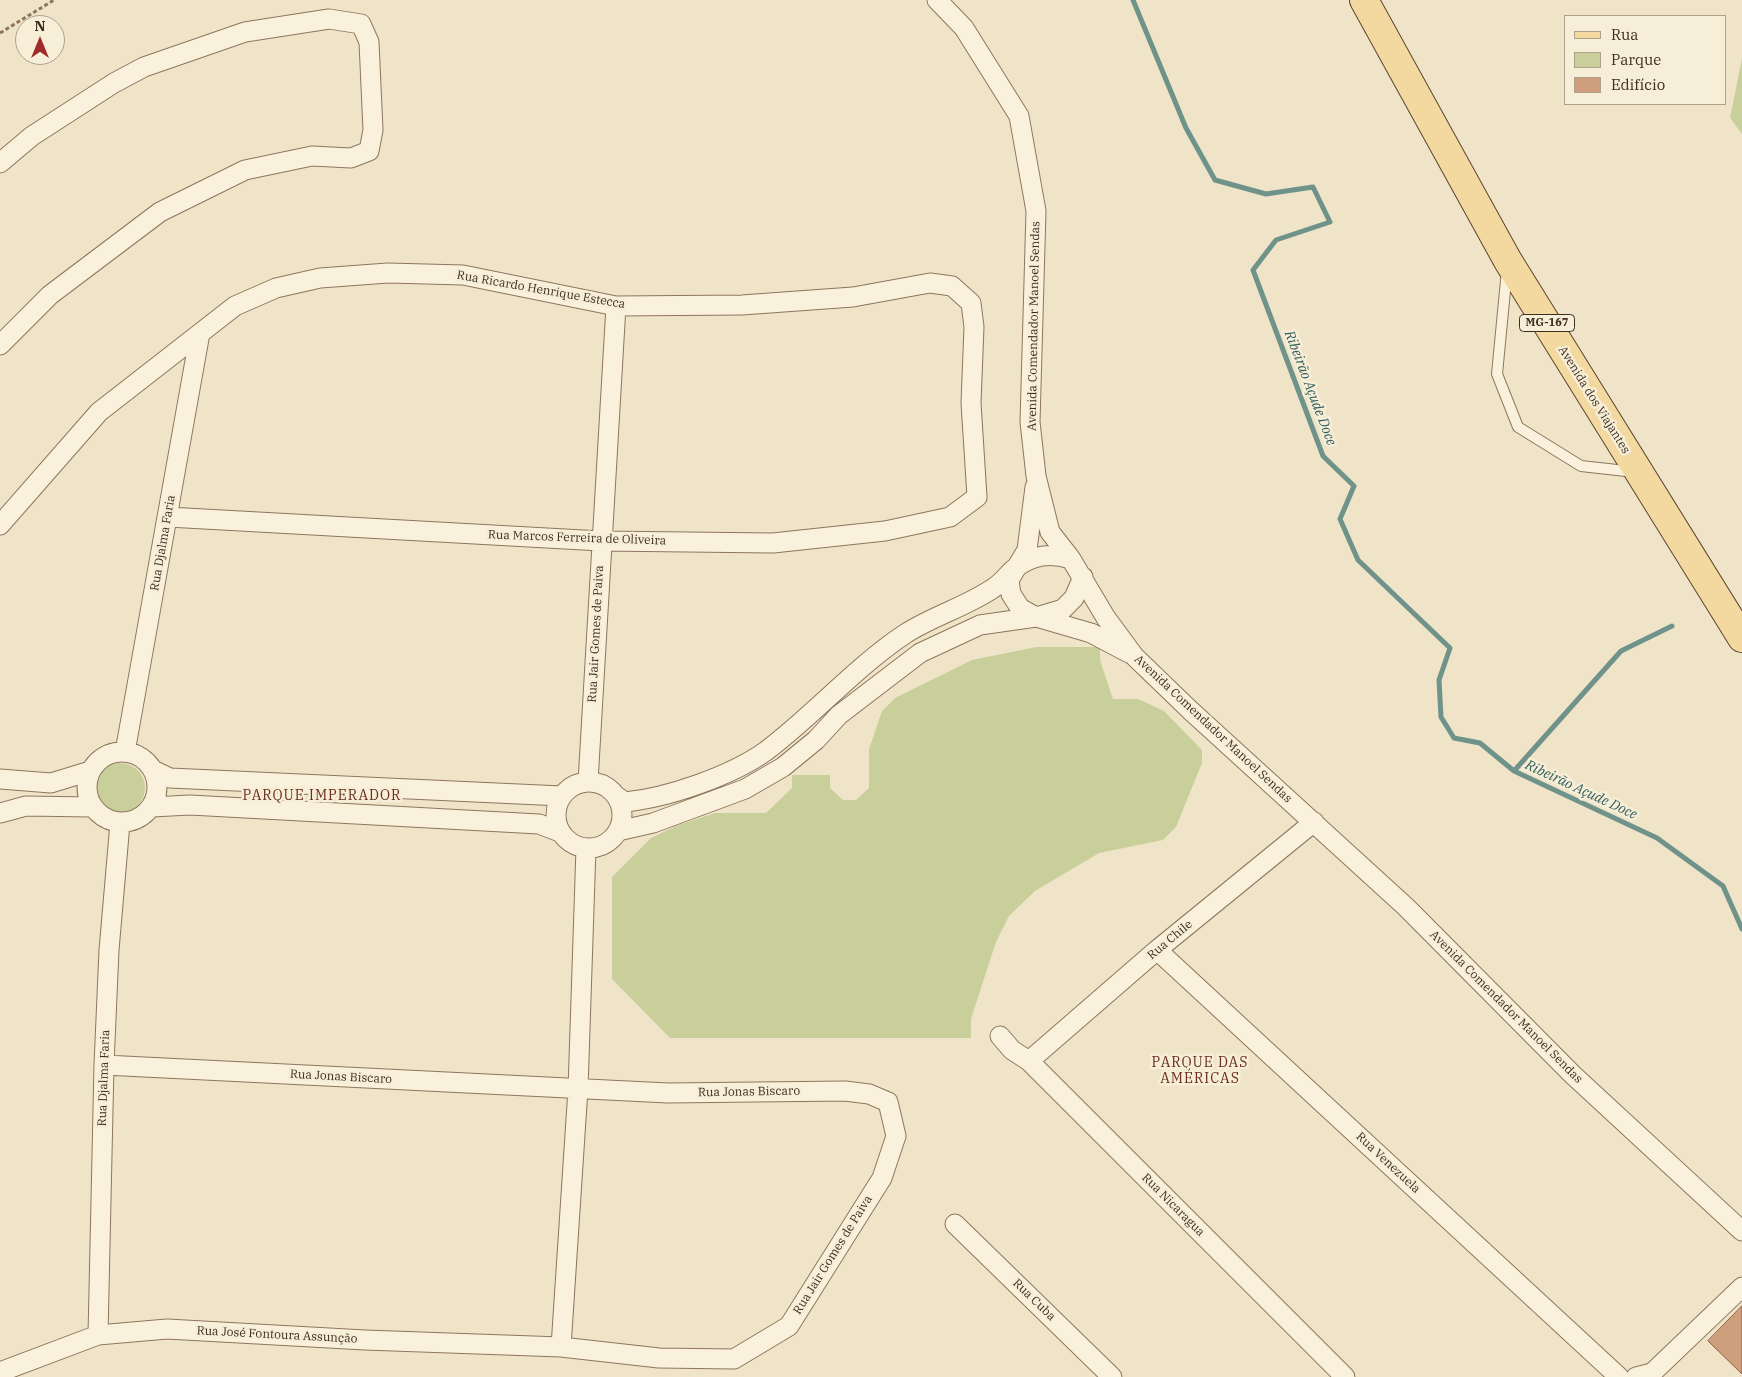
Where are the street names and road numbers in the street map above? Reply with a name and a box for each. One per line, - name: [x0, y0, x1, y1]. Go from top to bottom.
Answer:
- street label: Avenida Comendador Manoel Sendas: [1025, 221, 1043, 431]
- street label: Rua Ricardo Henrique Estecca: [456, 268, 626, 312]
- road number: MG-167: [1520, 314, 1574, 332]
- street label: Avenida dos Viajantes: [1555, 344, 1633, 456]
- street label: Rua Djalma Faria: [147, 494, 179, 592]
- street label: Rua Marcos Ferreira de Oliveira: [488, 528, 666, 548]
- street label: Rua Jair Gomes de Paiva: [585, 565, 607, 703]
- street label: Avenida Comendador Manoel Sendas: [1131, 652, 1295, 806]
- street label: Rua Chile: [1145, 917, 1195, 963]
- street label: Avenida Comendador Manoel Sendas: [1427, 928, 1585, 1086]
- street label: Rua Djalma Faria: [95, 1029, 113, 1127]
- street label: Rua Jonas Biscaro: [290, 1067, 392, 1087]
- street label: Rua Jonas Biscaro: [698, 1084, 800, 1100]
- street label: Rua Venezuela: [1353, 1130, 1423, 1196]
- street label: Rua Nicaragua: [1139, 1171, 1207, 1239]
- street label: Rua Jair Gomes de Paiva: [790, 1193, 876, 1317]
- street label: Rua Cuba: [1010, 1276, 1058, 1324]
- street label: Rua José Fontoura Assunção: [196, 1324, 358, 1346]

